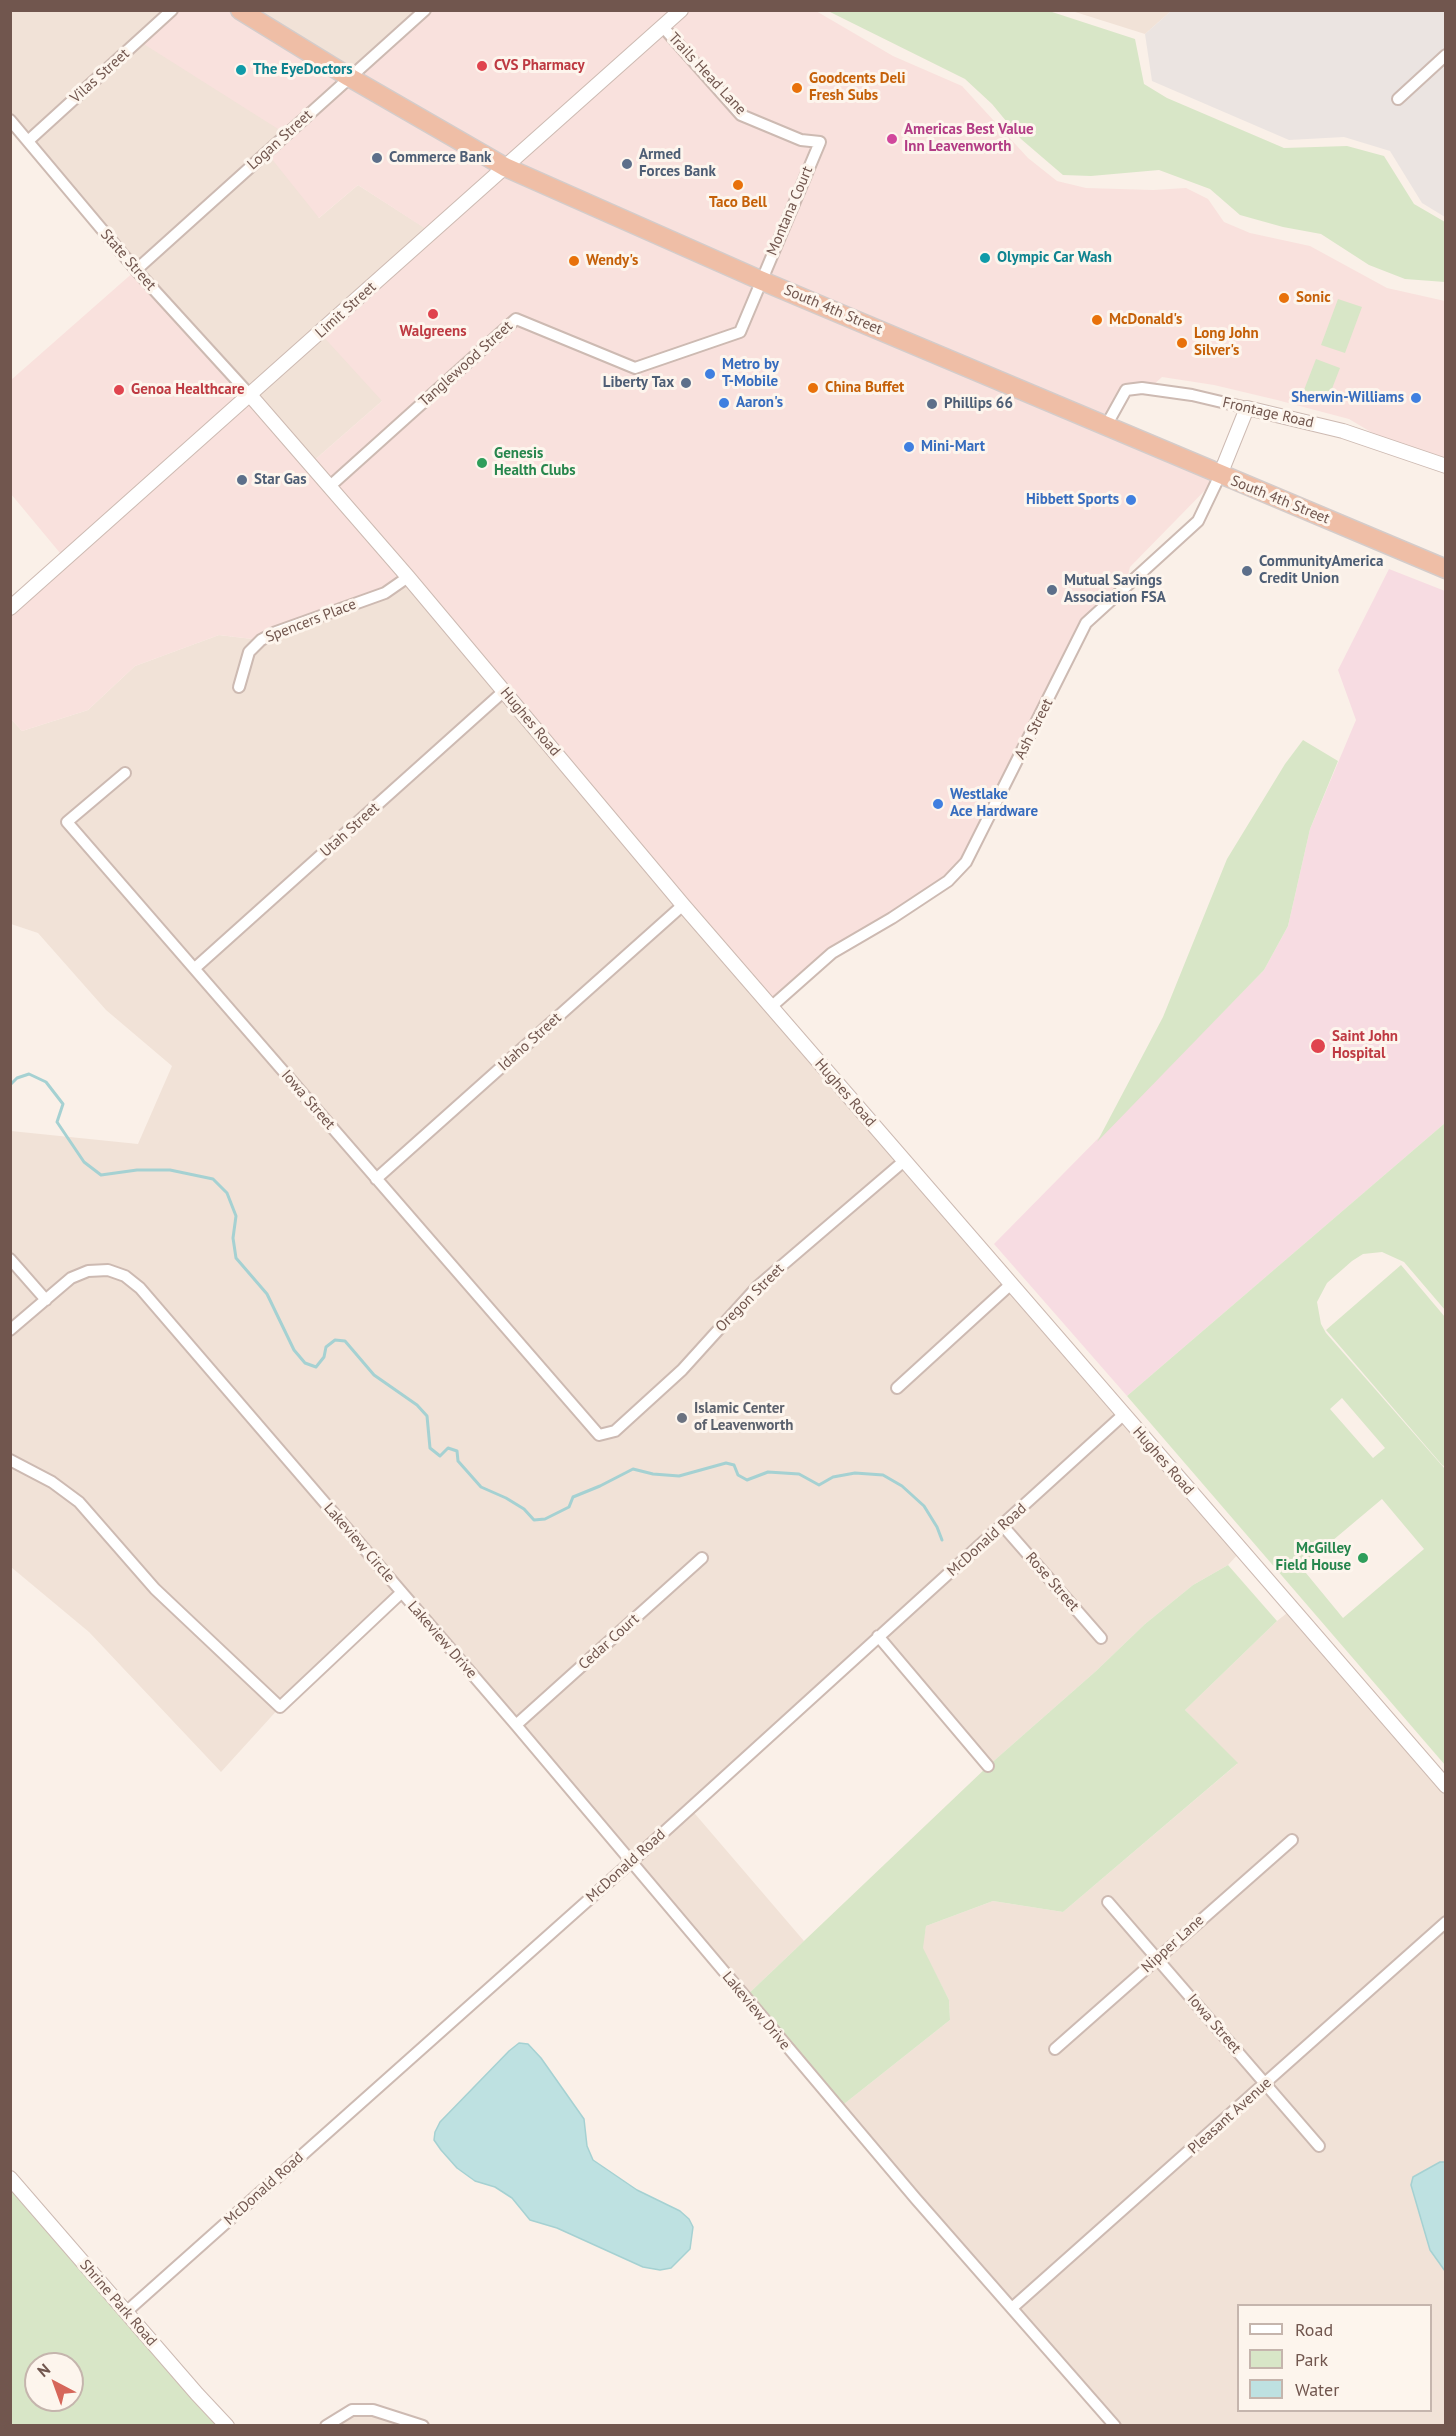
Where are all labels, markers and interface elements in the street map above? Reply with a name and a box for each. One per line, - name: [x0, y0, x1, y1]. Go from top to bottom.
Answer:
- street label: Trails Head Lane: [664, 29, 750, 119]
- street label: Vilas Street: [67, 45, 133, 107]
- place label: CVS Pharmacy: [494, 57, 585, 75]
- marker: CVS Pharmacy: [475, 59, 489, 73]
- place label: The EyeDoctors: [253, 61, 353, 79]
- marker: The EyeDoctors: [234, 63, 248, 77]
- place label: Goodcents Deli Fresh Subs: [809, 70, 905, 105]
- marker: Goodcents Deli Fresh Subs: [790, 81, 804, 95]
- street label: Logan Street: [244, 106, 316, 174]
- place label: Americas Best Value Inn Leavenworth: [904, 121, 1034, 156]
- marker: Americas Best Value Inn Leavenworth: [885, 132, 899, 146]
- place label: Armed Forces Bank: [639, 146, 716, 181]
- place label: Commerce Bank: [389, 149, 491, 167]
- marker: Commerce Bank: [370, 151, 384, 165]
- marker: Armed Forces Bank: [620, 157, 634, 171]
- street label: Montana Court: [763, 164, 817, 258]
- marker: Taco Bell: [731, 178, 745, 192]
- place label: Taco Bell: [709, 194, 767, 212]
- street label: State Street: [96, 226, 160, 294]
- place label: Olympic Car Wash: [997, 249, 1112, 267]
- marker: Olympic Car Wash: [978, 251, 992, 265]
- place label: Wendy's: [586, 252, 638, 270]
- marker: Wendy's: [567, 254, 581, 268]
- street label: Limit Street: [312, 278, 380, 342]
- street label: South 4th Street: [781, 281, 885, 339]
- place label: Sonic: [1296, 289, 1331, 307]
- marker: Sonic: [1277, 291, 1291, 305]
- marker: Walgreens: [426, 307, 440, 321]
- place label: McDonald's: [1109, 311, 1182, 329]
- marker: McDonald's: [1090, 313, 1104, 327]
- street label: Tanglewood Street: [416, 317, 516, 411]
- place label: Walgreens: [399, 323, 467, 341]
- place label: Long John Silver's: [1194, 325, 1259, 360]
- marker: Long John Silver's: [1175, 336, 1189, 350]
- place label: Metro by T-Mobile: [722, 356, 779, 391]
- marker: Metro by T-Mobile: [703, 367, 717, 381]
- place label: Liberty Tax: [603, 374, 674, 392]
- marker: Liberty Tax: [679, 376, 693, 390]
- place label: China Buffet: [825, 379, 904, 397]
- place label: Genoa Healthcare: [131, 381, 245, 399]
- marker: China Buffet: [806, 381, 820, 395]
- marker: Genoa Healthcare: [112, 383, 126, 397]
- place label: Sherwin-Williams: [1291, 389, 1404, 407]
- marker: Sherwin-Williams: [1409, 391, 1423, 405]
- place label: Aaron's: [736, 394, 783, 412]
- street label: Frontage Road: [1221, 394, 1315, 432]
- place label: Phillips 66: [944, 395, 1013, 413]
- marker: Aaron's: [717, 396, 731, 410]
- marker: Phillips 66: [925, 397, 939, 411]
- place label: Mini-Mart: [921, 438, 985, 456]
- marker: Mini-Mart: [902, 440, 916, 454]
- place label: Genesis Health Clubs: [494, 445, 576, 480]
- marker: Genesis Health Clubs: [475, 456, 489, 470]
- place label: Star Gas: [254, 471, 307, 489]
- street label: South 4th Street: [1228, 472, 1332, 528]
- marker: Star Gas: [235, 473, 249, 487]
- place label: Hibbett Sports: [1026, 491, 1119, 509]
- marker: Hibbett Sports: [1124, 493, 1138, 507]
- place label: CommunityAmerica Credit Union: [1259, 553, 1383, 588]
- marker: CommunityAmerica Credit Union: [1240, 564, 1254, 578]
- place label: Mutual Savings Association FSA: [1064, 572, 1166, 607]
- marker: Mutual Savings Association FSA: [1045, 583, 1059, 597]
- street label: Spencers Place: [263, 595, 359, 647]
- street label: Hughes Road: [496, 684, 564, 760]
- street label: Ash Street: [1011, 696, 1057, 762]
- place label: Westlake Ace Hardware: [950, 786, 1038, 821]
- marker: Westlake Ace Hardware: [931, 797, 945, 811]
- street label: Utah Street: [317, 799, 383, 861]
- street label: Idaho Street: [495, 1009, 565, 1075]
- place label: Saint John Hospital: [1332, 1028, 1398, 1063]
- marker: Saint John Hospital: [1309, 1037, 1327, 1055]
- street label: Hughes Road: [811, 1055, 879, 1131]
- street label: Iowa Street: [277, 1067, 339, 1133]
- street label: Oregon Street: [712, 1260, 788, 1336]
- place label: Islamic Center of Leavenworth: [694, 1400, 793, 1435]
- marker: Islamic Center of Leavenworth: [675, 1411, 689, 1425]
- street label: Hughes Road: [1129, 1423, 1197, 1499]
- street label: Lakeview Circle: [320, 1500, 398, 1586]
- street label: McDonald Road: [944, 1500, 1030, 1580]
- place label: McGilley Field House: [1276, 1540, 1351, 1575]
- street label: Rose Street: [1021, 1549, 1083, 1615]
- marker: McGilley Field House: [1356, 1551, 1370, 1565]
- street label: Lakeview Drive: [404, 1598, 480, 1682]
- street label: Cedar Court: [575, 1610, 643, 1674]
- street label: McDonald Road: [583, 1826, 669, 1906]
- street label: Nipper Lane: [1138, 1911, 1208, 1977]
- street label: Lakeview Drive: [718, 1968, 794, 2054]
- street label: Iowa Street: [1183, 1991, 1245, 2057]
- street label: Pleasant Avenue: [1185, 2074, 1275, 2158]
- street label: McDonald Road: [221, 2149, 307, 2229]
- street label: Shrine Park Road: [76, 2256, 160, 2350]
- legend: [1237, 2304, 1432, 2412]
- text: Road: [1295, 2318, 1333, 2341]
- text: Park: [1295, 2348, 1328, 2371]
- north arrow: [24, 2352, 84, 2412]
- text: N: [33, 2359, 54, 2381]
- text: Water: [1295, 2378, 1339, 2401]

